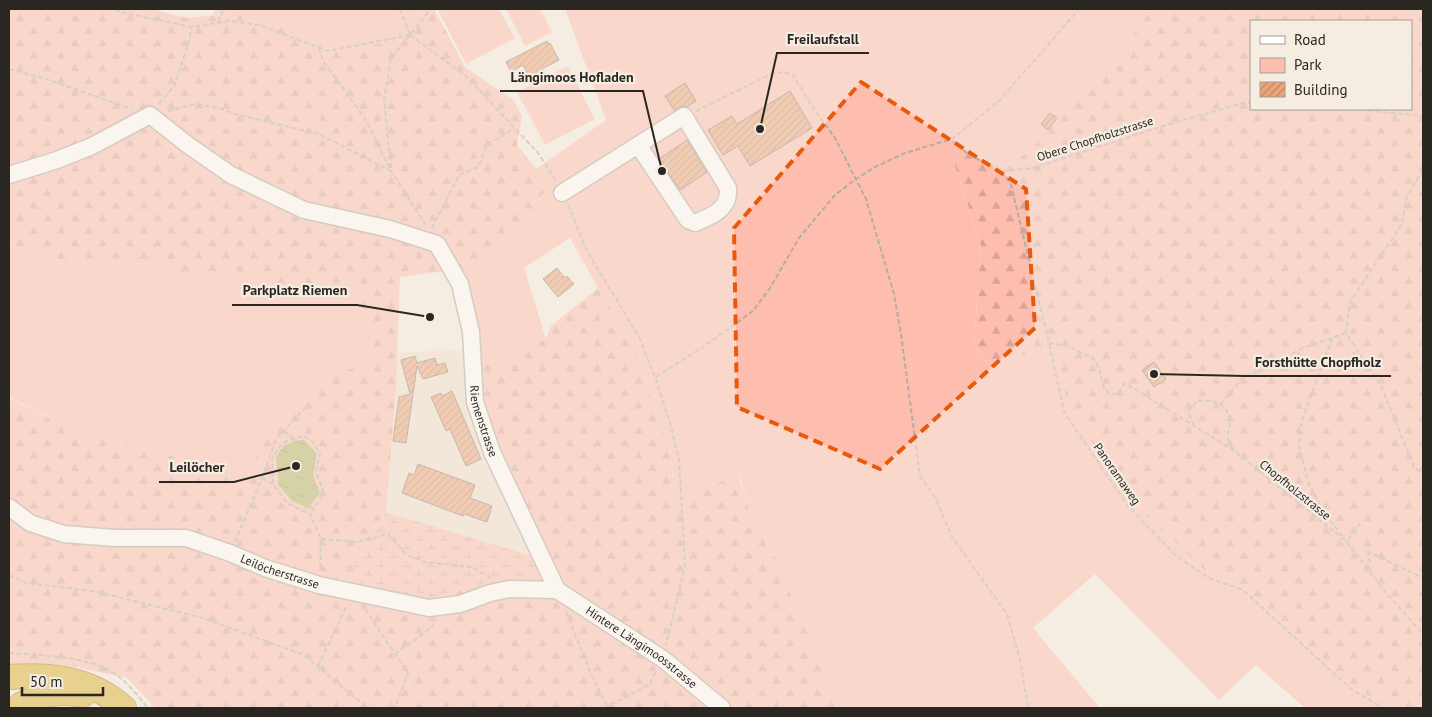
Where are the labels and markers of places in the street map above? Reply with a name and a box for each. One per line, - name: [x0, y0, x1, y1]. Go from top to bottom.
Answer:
- callout: Freilaufstall: [777, 24, 869, 53]
- callout: Längimoos Hofladen: [500, 62, 643, 91]
- callout: Parkplatz Riemen: [232, 276, 357, 305]
- callout: Forsthütte Chopfholz: [1245, 347, 1391, 376]
- callout: Leilöcher: [159, 453, 234, 482]

